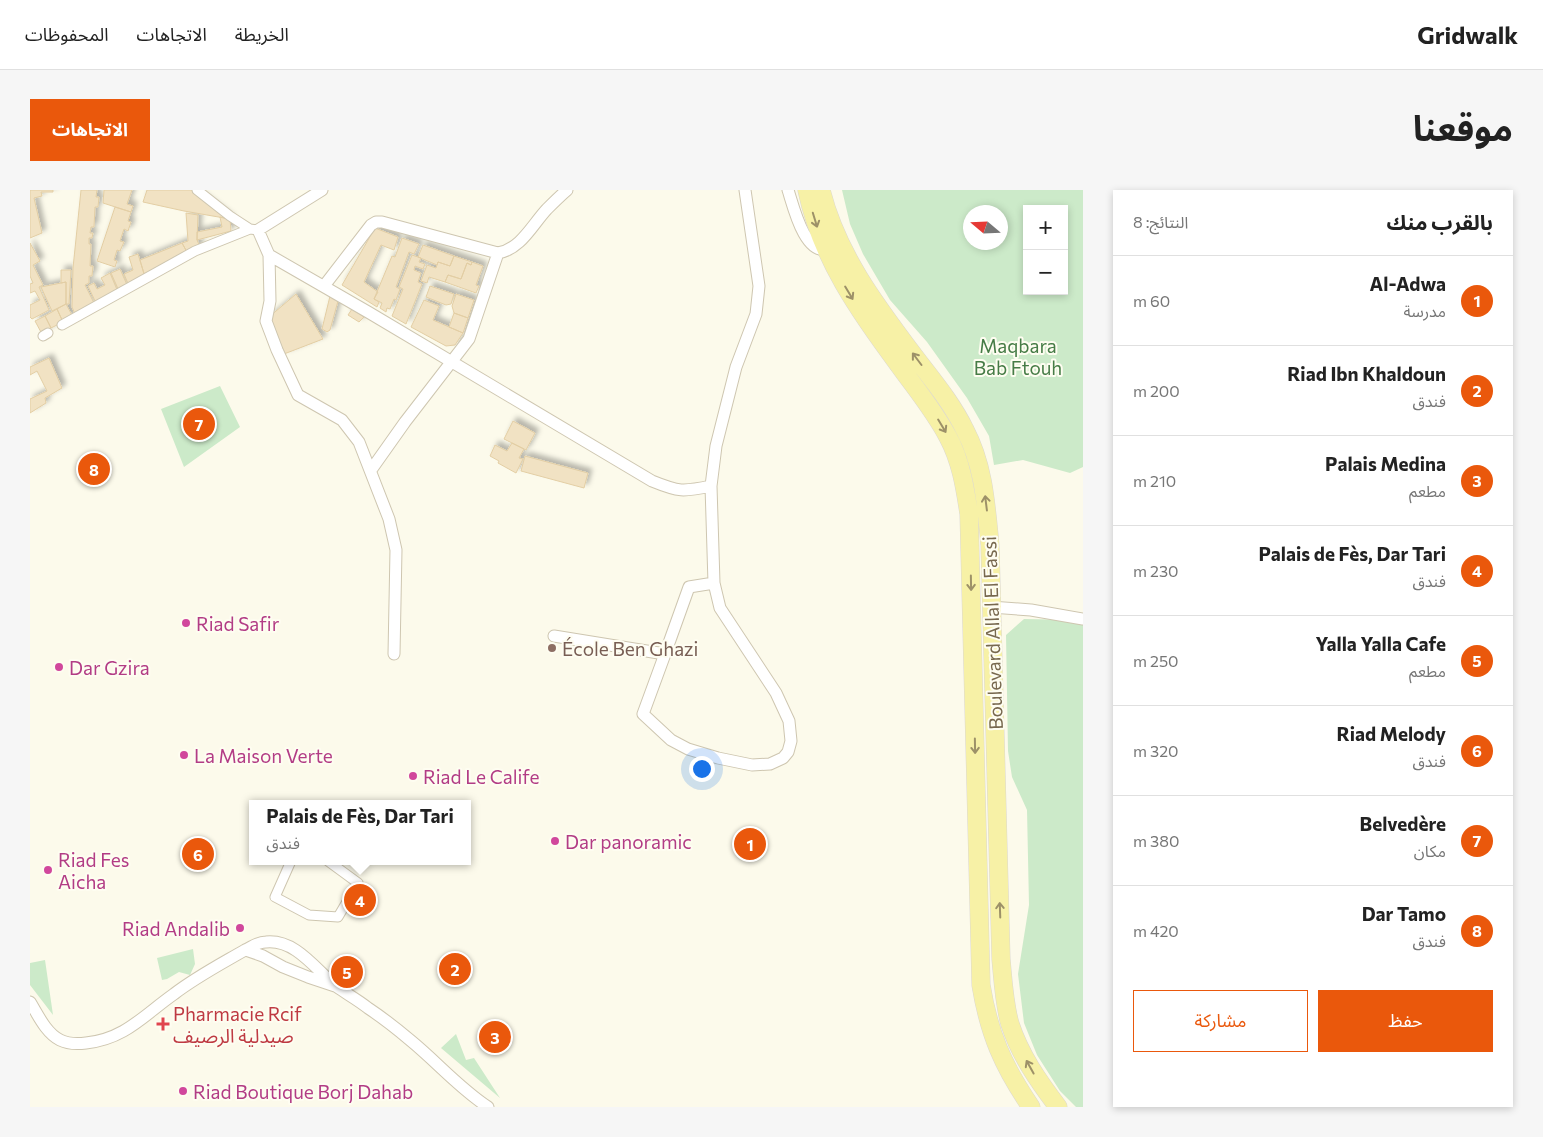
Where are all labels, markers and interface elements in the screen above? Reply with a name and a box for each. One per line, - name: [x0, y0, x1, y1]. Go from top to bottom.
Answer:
- text: Gridwalk: [1417, 20, 1518, 49]
- text: المحفوظات: [25, 23, 109, 45]
- text: الاتجاهات: [137, 23, 207, 45]
- text: الخريطة: [235, 23, 289, 45]
- button: الاتجاهات: [30, 99, 150, 161]
- text: موقعنا: [1413, 105, 1513, 148]
- north arrow: [963, 205, 1008, 250]
- map controls: [1023, 205, 1068, 295]
- button: +: [1023, 205, 1068, 250]
- text: بالقرب منك: [1387, 209, 1493, 234]
- one-way arrow: [811, 212, 820, 228]
- text: النتائج: 8: [1133, 212, 1188, 231]
- button: −: [1023, 250, 1068, 295]
- text: Al-Adwa: [1370, 272, 1446, 295]
- one-way arrow: [844, 285, 854, 299]
- text: 60 m: [1133, 291, 1170, 310]
- text: 1: [1473, 291, 1481, 310]
- text: مدرسة: [1403, 301, 1446, 320]
- park label: Maqbara Bab Ftouh: [974, 334, 1062, 379]
- one-way arrow: [911, 353, 922, 366]
- text: Riad Ibn Khaldoun: [1287, 362, 1446, 385]
- text: 200 m: [1133, 381, 1180, 400]
- text: 2: [1472, 381, 1482, 400]
- text: فندق: [1412, 391, 1446, 410]
- pin: 7: [183, 405, 215, 443]
- one-way arrow: [937, 418, 947, 432]
- pin: 8: [78, 450, 110, 488]
- text: Palais Medina: [1325, 452, 1446, 475]
- text: 210 m: [1133, 471, 1176, 490]
- text: 3: [1472, 471, 1482, 490]
- text: مطعم: [1409, 481, 1446, 500]
- one-way arrow: [981, 495, 991, 511]
- street label: Boulevard Allal El Fassi: [977, 536, 1007, 730]
- text: Palais de Fès, Dar Tari: [1259, 542, 1446, 565]
- text: 230 m: [1133, 561, 1179, 580]
- text: 4: [1472, 561, 1482, 580]
- text: فندق: [1412, 571, 1446, 590]
- one-way arrow: [966, 574, 976, 591]
- place label: Riad Safir: [196, 612, 280, 635]
- marker: Riad Safir: [180, 617, 192, 629]
- text: Yalla Yalla Cafe: [1315, 632, 1446, 655]
- place label: École Ben Ghazi: [562, 637, 698, 660]
- marker: École Ben Ghazi: [546, 642, 558, 654]
- text: 250 m: [1133, 651, 1179, 670]
- text: 5: [1472, 651, 1482, 670]
- place label: Dar Gzira: [69, 656, 150, 679]
- marker: Dar Gzira: [53, 661, 65, 673]
- text: مطعم: [1409, 661, 1446, 680]
- text: Riad Melody: [1337, 722, 1446, 745]
- one-way arrow: [970, 737, 979, 753]
- text: 320 m: [1133, 741, 1178, 760]
- text: 6: [1472, 741, 1482, 760]
- place label: La Maison Verte: [194, 744, 333, 767]
- marker: La Maison Verte: [178, 749, 190, 761]
- text: فندق: [1412, 751, 1446, 770]
- your location: [689, 756, 715, 782]
- place label: Riad Le Calife: [423, 765, 539, 788]
- marker: Riad Le Calife: [407, 770, 419, 782]
- popup: [249, 800, 471, 865]
- text: Palais de Fès, Dar Tari: [266, 804, 454, 827]
- text: Belvedère: [1360, 812, 1446, 835]
- pin: 1: [734, 825, 766, 863]
- place label: Dar panoramic: [565, 830, 692, 853]
- text: 380 m: [1133, 831, 1179, 850]
- text: 7: [1473, 831, 1481, 850]
- text: فندق: [266, 833, 300, 852]
- pin: 6: [182, 835, 214, 873]
- marker: Dar panoramic: [549, 835, 561, 847]
- text: مكان: [1414, 841, 1446, 860]
- place label: Riad Fes Aicha: [58, 848, 129, 893]
- marker: Riad Fes Aicha: [42, 864, 54, 876]
- pin: 4: [344, 881, 376, 919]
- one-way arrow: [995, 902, 1004, 918]
- text: Dar Tamo: [1362, 902, 1446, 925]
- place label: Riad Andalib: [122, 917, 230, 940]
- text: 420 m: [1133, 921, 1179, 940]
- text: 8: [1472, 921, 1482, 940]
- marker: Riad Andalib: [234, 922, 246, 934]
- text: فندق: [1412, 931, 1446, 950]
- pin: 2: [439, 950, 471, 988]
- pin: 5: [331, 953, 363, 991]
- button: مشاركة: [1133, 990, 1308, 1052]
- button: حفظ: [1318, 990, 1493, 1052]
- place label: Pharmacie Rcif صيدلية الرصيف: [173, 1002, 302, 1048]
- marker: Pharmacie Rcif صيدلية الرصيف: [157, 1018, 169, 1030]
- pin: 3: [479, 1018, 511, 1056]
- one-way arrow: [1025, 1060, 1035, 1075]
- place label: Riad Boutique Borj Dahab: [193, 1080, 413, 1103]
- marker: Riad Boutique Borj Dahab: [177, 1085, 189, 1097]

